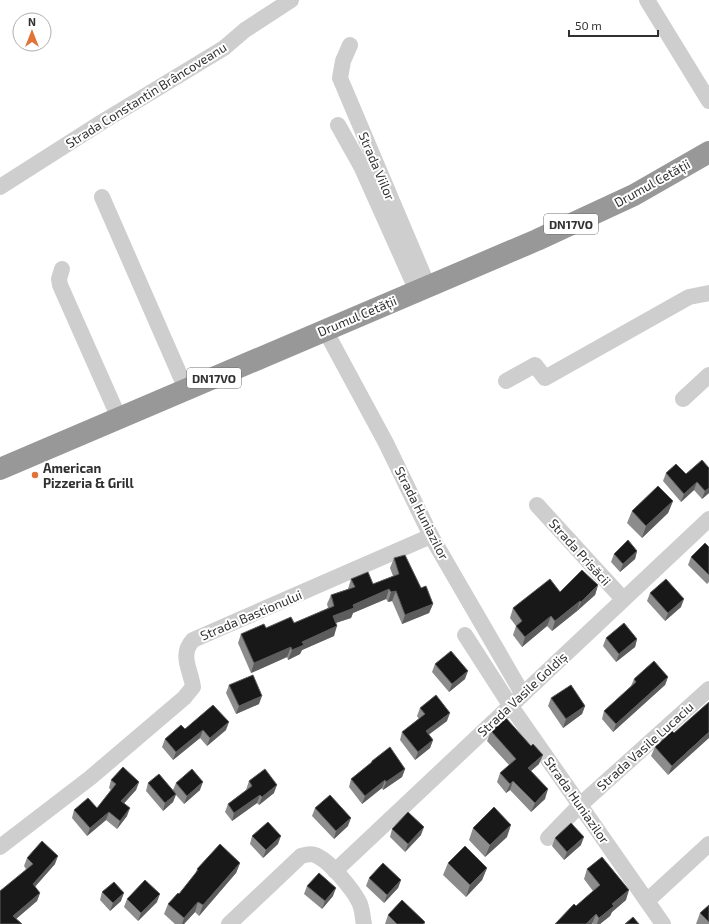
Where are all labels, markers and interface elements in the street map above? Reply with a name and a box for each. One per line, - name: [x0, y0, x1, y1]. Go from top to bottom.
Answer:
- north arrow: [12, 12, 52, 52]
- scale bar: [569, 12, 658, 38]
- text: N: [28, 15, 36, 28]
- text: 50 m: [575, 18, 602, 32]
- street label: Strada Constantin Brâncoveanu: [63, 39, 229, 151]
- street label: Strada Viilor: [355, 129, 399, 203]
- street label: Drumul Cetății: [611, 156, 693, 211]
- road number: DN17VO: [544, 214, 598, 234]
- street label: Drumul Cetății: [315, 292, 399, 341]
- road number: DN17VO: [187, 368, 241, 388]
- place label: American Pizzeria & Grill: [43, 460, 135, 491]
- street label: Strada Huniazilor: [392, 464, 452, 562]
- marker: American Pizzeria & Grill: [30, 470, 40, 480]
- street label: Strada Prisăcii: [546, 515, 614, 589]
- street label: Strada Bastionului: [198, 586, 304, 644]
- street label: Strada Vasile Goldiș: [474, 648, 571, 740]
- street label: Strada Vasile Lucaciu: [593, 698, 697, 794]
- street label: Strada Huniazilor: [541, 754, 613, 846]

